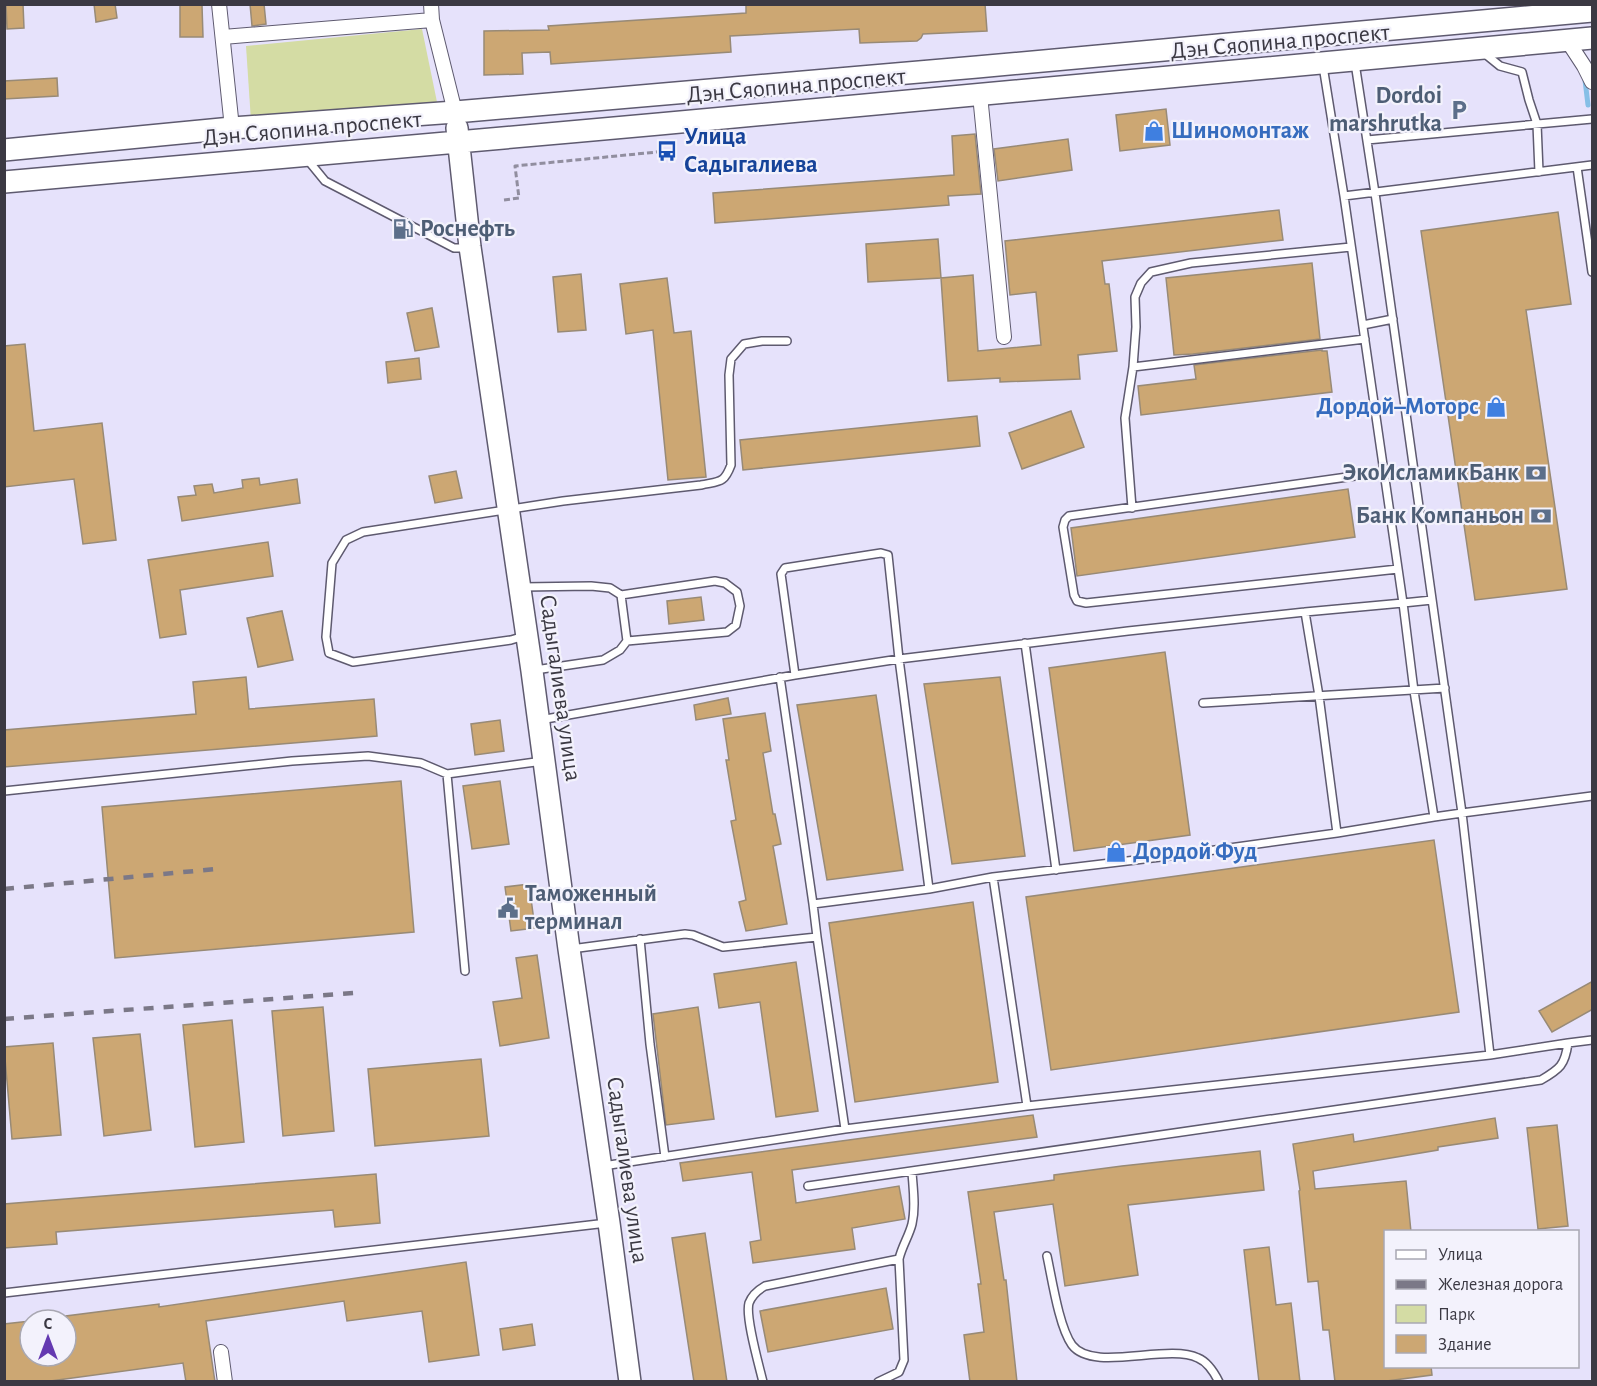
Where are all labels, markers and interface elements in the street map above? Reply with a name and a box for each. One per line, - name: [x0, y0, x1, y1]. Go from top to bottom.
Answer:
- street label: Дэн Сяопина проспект: [1169, 20, 1391, 64]
- street label: Дэн Сяопина проспект: [685, 64, 907, 108]
- place label: Dordoi marshrutka: [1329, 84, 1442, 136]
- parking icon: Dordoi marshrutka: [1447, 98, 1471, 122]
- street label: Дэн Сяопина проспект: [201, 107, 423, 151]
- shop icon: Шиномонтаж: [1142, 119, 1166, 143]
- place label: Шиномонтаж: [1171, 119, 1309, 143]
- place label: Улица Садыгалиева: [684, 125, 818, 177]
- bus stop icon: Улица Садыгалиева: [655, 139, 679, 163]
- fuel station icon: Роснефть: [391, 217, 415, 241]
- place label: Роснефть: [420, 217, 515, 241]
- place label: Дордой–Моторс: [1316, 395, 1479, 419]
- shop icon: Дордой–Моторс: [1484, 395, 1508, 419]
- place label: ЭкоИсламикБанк: [1342, 461, 1519, 485]
- bank icon: ЭкоИсламикБанк: [1524, 461, 1548, 485]
- place label: Банк Компаньон: [1356, 504, 1524, 528]
- bank icon: Банк Компаньон: [1529, 504, 1553, 528]
- street label: Садыгалиева улица: [535, 593, 585, 783]
- shop icon: Дордой Фуд: [1104, 840, 1128, 864]
- place label: Дордой Фуд: [1133, 840, 1257, 864]
- place label: Таможенный терминал: [524, 882, 657, 934]
- public building icon: Таможенный терминал: [496, 896, 520, 920]
- street label: Садыгалиева улица: [602, 1075, 652, 1265]
- legend: [1384, 1230, 1579, 1368]
- text: Улица: [1438, 1246, 1483, 1264]
- text: Железная дорога: [1438, 1276, 1563, 1294]
- text: Парк: [1438, 1306, 1476, 1324]
- north arrow: [18, 1308, 78, 1368]
- text: С: [44, 1316, 53, 1332]
- text: Здание: [1438, 1336, 1492, 1354]

